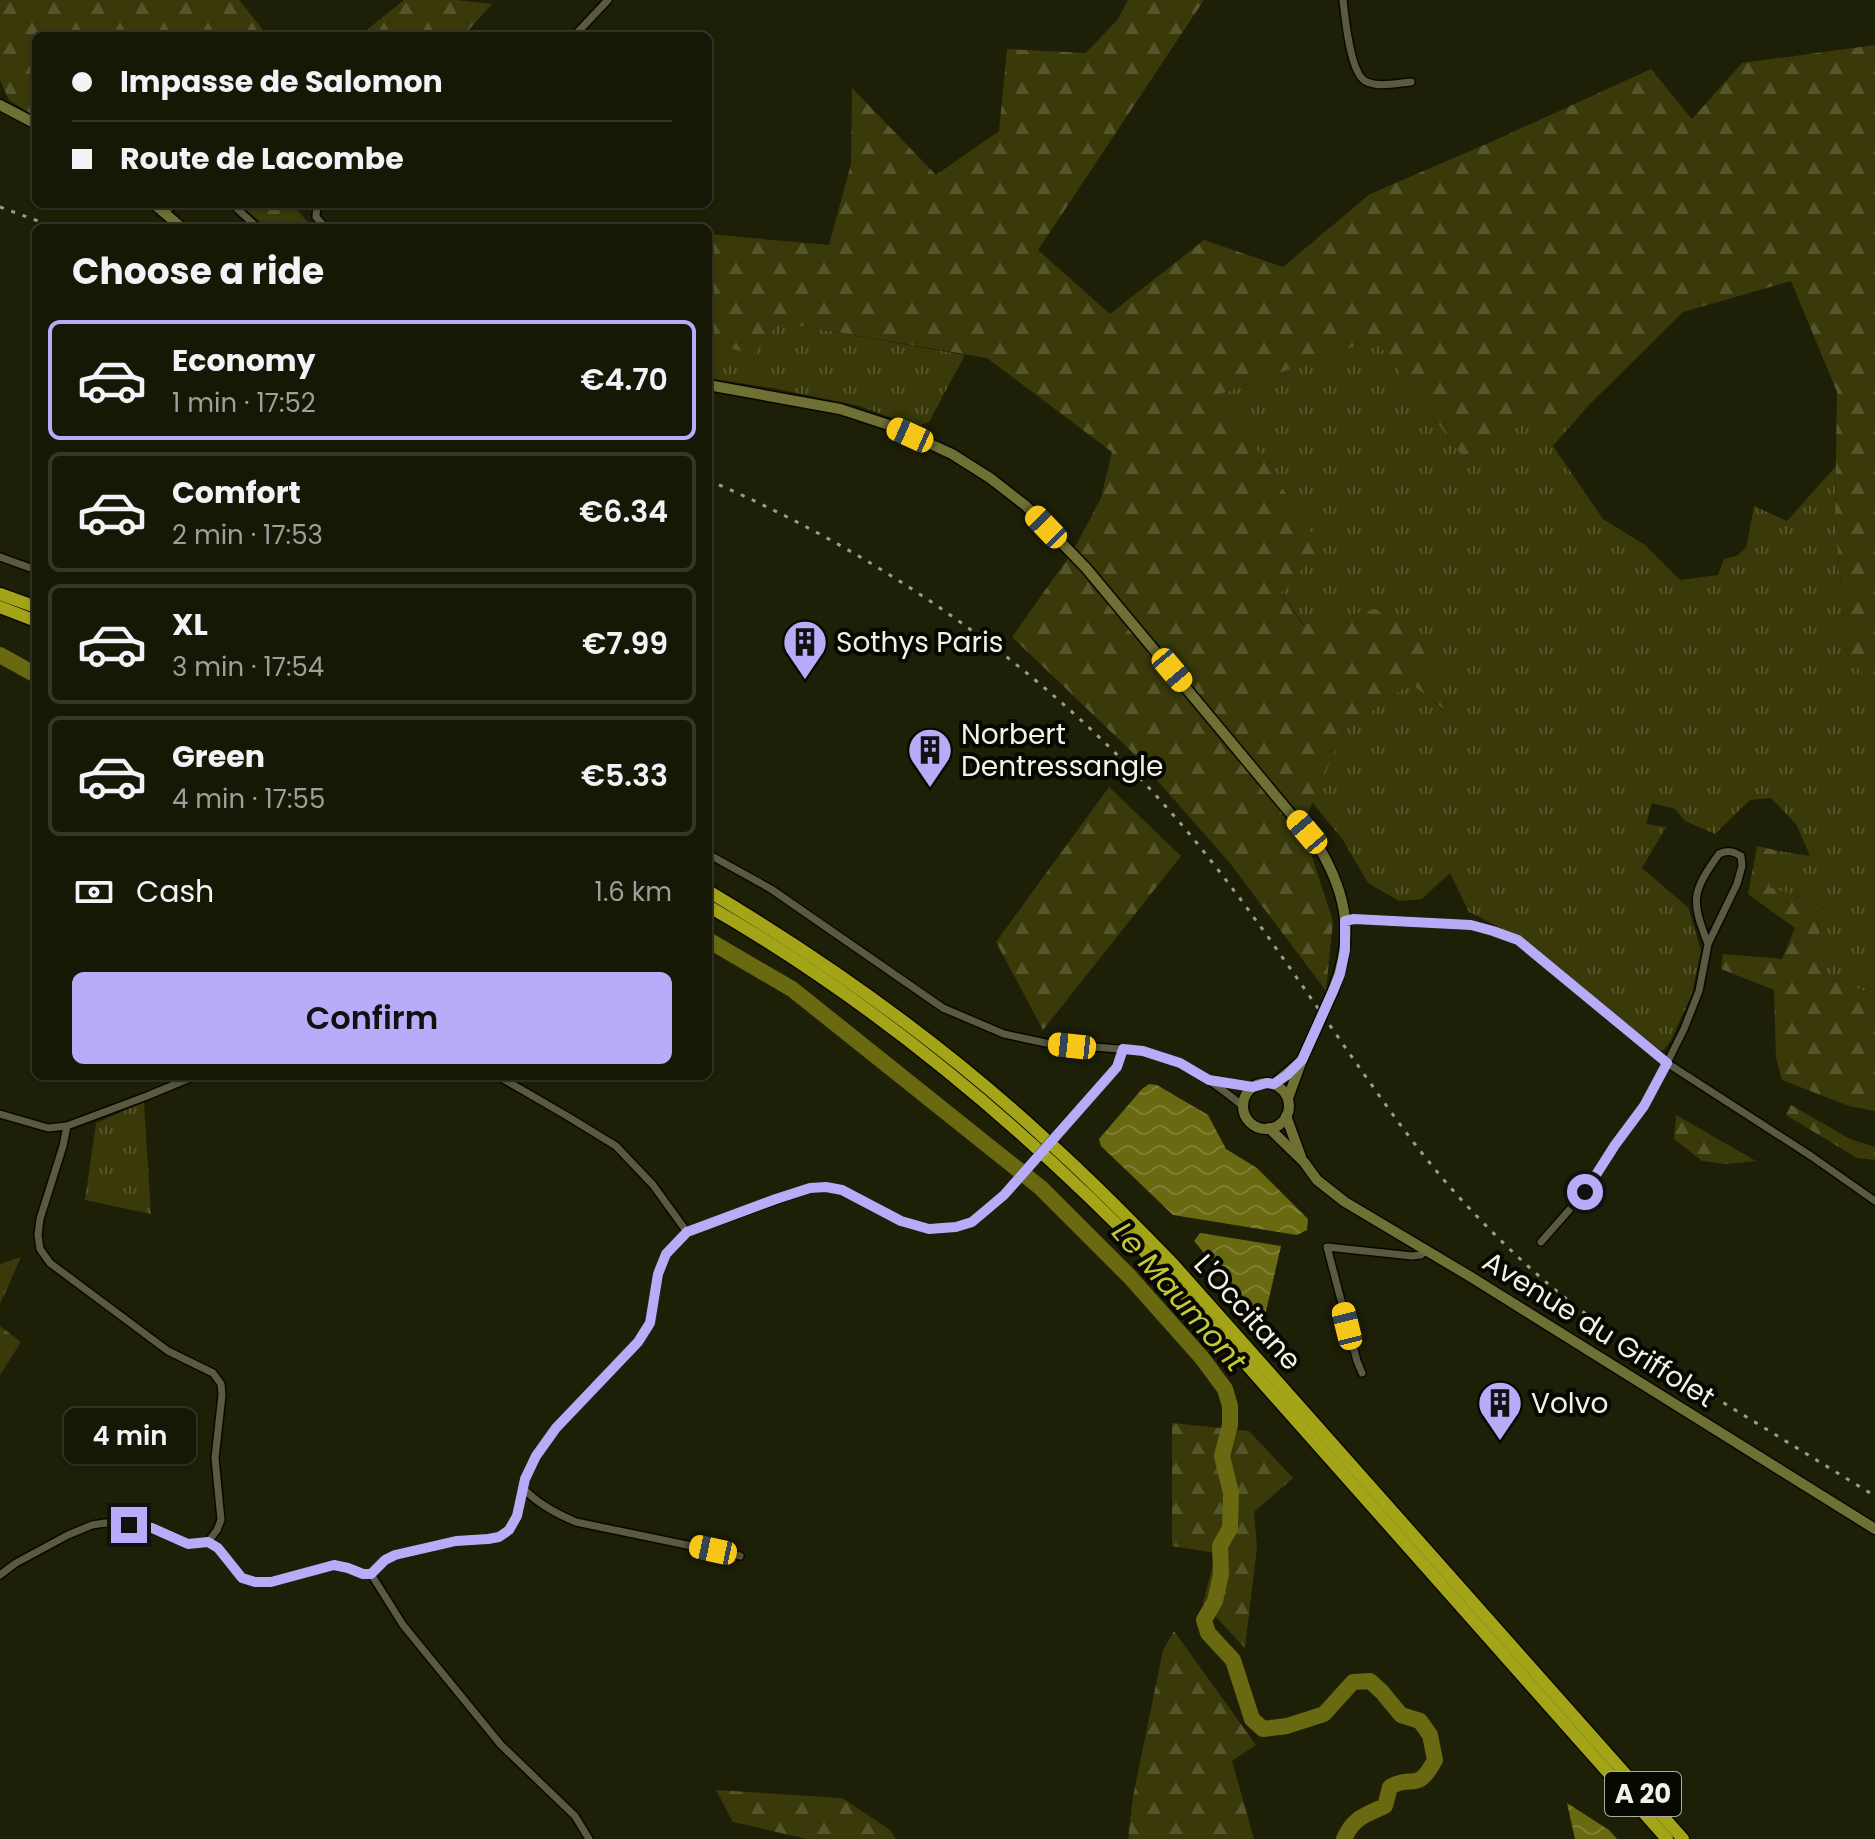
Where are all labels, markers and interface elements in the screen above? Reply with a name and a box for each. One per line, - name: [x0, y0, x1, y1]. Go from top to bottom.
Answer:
- text: Impasse de Salomon: [120, 60, 443, 103]
- text: Route de Lacombe: [120, 137, 404, 180]
- text: Choose a ride: [72, 246, 324, 297]
- text: Economy: [172, 339, 316, 382]
- icon: car: [76, 344, 148, 416]
- text: €4.70: [581, 358, 668, 401]
- text: 1 min · 17:52: [172, 385, 316, 421]
- car: [883, 414, 937, 456]
- text: Comfort: [172, 471, 301, 514]
- icon: car: [76, 476, 148, 548]
- text: €6.34: [579, 490, 668, 533]
- car: [1021, 501, 1071, 553]
- text: 2 min · 17:53: [172, 517, 323, 553]
- text: XL: [172, 603, 208, 646]
- icon: car: [76, 608, 148, 680]
- building icon: Sothys Paris: [781, 618, 829, 681]
- text: €7.99: [582, 622, 668, 665]
- place label: Sothys Paris: [836, 623, 1003, 662]
- car: [1147, 644, 1197, 696]
- text: 3 min · 17:54: [172, 649, 324, 685]
- place label: Norbert Dentressangle: [961, 715, 1163, 786]
- building icon: Norbert Dentressangle: [906, 726, 954, 789]
- text: Green: [172, 735, 265, 778]
- icon: car: [76, 740, 148, 812]
- text: €5.33: [581, 754, 668, 797]
- text: 4 min · 17:55: [172, 781, 325, 817]
- car: [1282, 806, 1332, 858]
- icon: cash: [72, 870, 116, 914]
- text: Cash: [136, 870, 214, 913]
- text: 1.6 km: [595, 874, 672, 910]
- button: Confirm: [72, 972, 672, 1064]
- car: [1047, 1032, 1097, 1060]
- route start: [1567, 1174, 1603, 1210]
- water label: Le Maumont: [1102, 1212, 1257, 1382]
- street label: Avenue du Griffolet: [1475, 1242, 1722, 1417]
- street label: L'Occitane: [1185, 1246, 1310, 1379]
- car: [1330, 1300, 1364, 1352]
- building icon: Volvo: [1476, 1379, 1524, 1442]
- place label: Volvo: [1531, 1384, 1608, 1423]
- callout: 4 min: [63, 1409, 195, 1465]
- text: 4 min: [92, 1418, 168, 1454]
- route end: [111, 1507, 147, 1543]
- car: [687, 1533, 739, 1567]
- road number: A 20: [1605, 1772, 1681, 1816]

